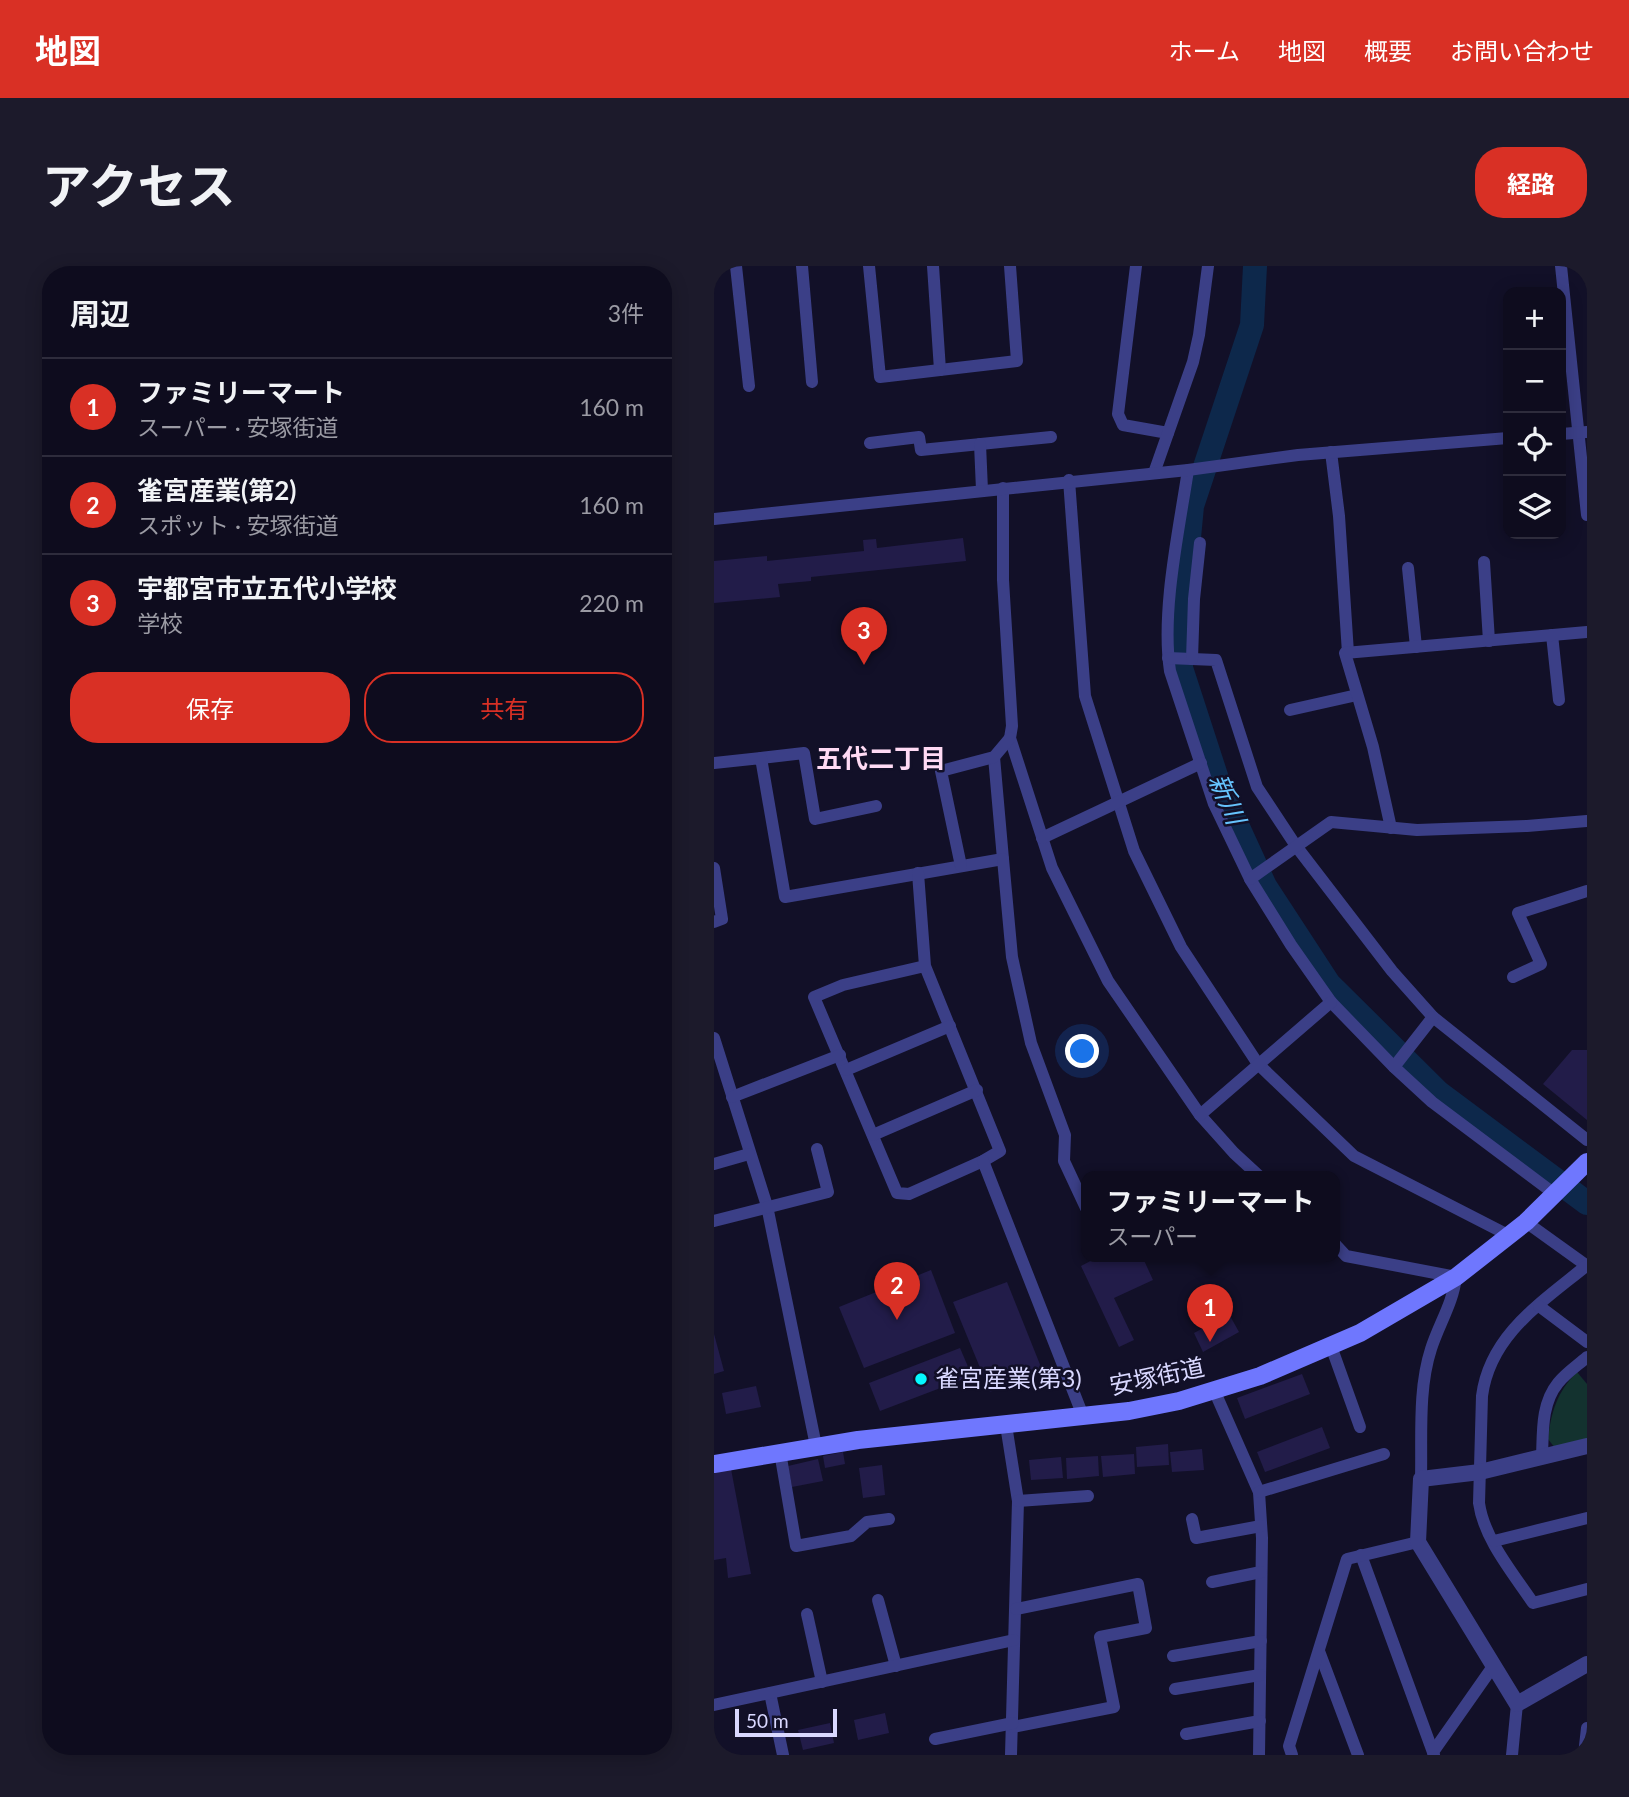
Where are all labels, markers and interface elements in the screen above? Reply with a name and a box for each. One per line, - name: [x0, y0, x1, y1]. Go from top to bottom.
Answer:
- text: 地図: [35, 30, 101, 70]
- text: ホーム: [1169, 36, 1240, 65]
- text: 地図: [1278, 36, 1326, 65]
- text: 概要: [1364, 36, 1412, 65]
- text: お問い合わせ: [1450, 36, 1594, 65]
- button: 経路: [1475, 147, 1587, 218]
- text: アクセス: [42, 156, 236, 214]
- map controls: [1503, 287, 1566, 539]
- button: +: [1503, 287, 1566, 350]
- text: 周辺: [70, 295, 130, 331]
- text: 3件: [608, 299, 644, 327]
- button: −: [1503, 350, 1566, 413]
- text: ファミリーマート: [137, 376, 345, 408]
- text: 1: [86, 393, 100, 421]
- text: 160 m: [579, 393, 644, 421]
- text: スーパー · 安塚街道: [137, 413, 339, 441]
- button: locate: [1503, 413, 1566, 476]
- text: 雀宮産業(第2): [137, 474, 296, 506]
- button: layers: [1503, 476, 1566, 539]
- text: 2: [86, 491, 100, 519]
- text: 160 m: [579, 491, 644, 519]
- text: スポット · 安塚街道: [137, 511, 339, 539]
- text: 宇都宮市立五代小学校: [137, 572, 397, 604]
- text: 3: [86, 589, 100, 617]
- text: 220 m: [579, 589, 644, 617]
- pin: 3: [841, 607, 887, 665]
- text: 学校: [137, 609, 183, 637]
- button: 保存: [70, 672, 350, 743]
- button: 共有: [364, 672, 644, 743]
- district label: 五代二丁目: [816, 742, 946, 774]
- water label: 新川: [1203, 768, 1254, 832]
- your location: [1065, 1034, 1099, 1068]
- popup: [1081, 1171, 1340, 1262]
- text: ファミリーマート: [1106, 1185, 1315, 1217]
- text: スーパー: [1106, 1222, 1198, 1250]
- pin: 2: [874, 1262, 920, 1320]
- pin: 1: [1187, 1284, 1233, 1342]
- street label: 安塚街道: [1107, 1351, 1207, 1400]
- place label: 雀宮産業(第3): [935, 1363, 1082, 1392]
- marker: 雀宮産業(第3): [913, 1371, 929, 1387]
- scale bar: [735, 1706, 836, 1738]
- text: 50 m: [746, 1709, 789, 1732]

